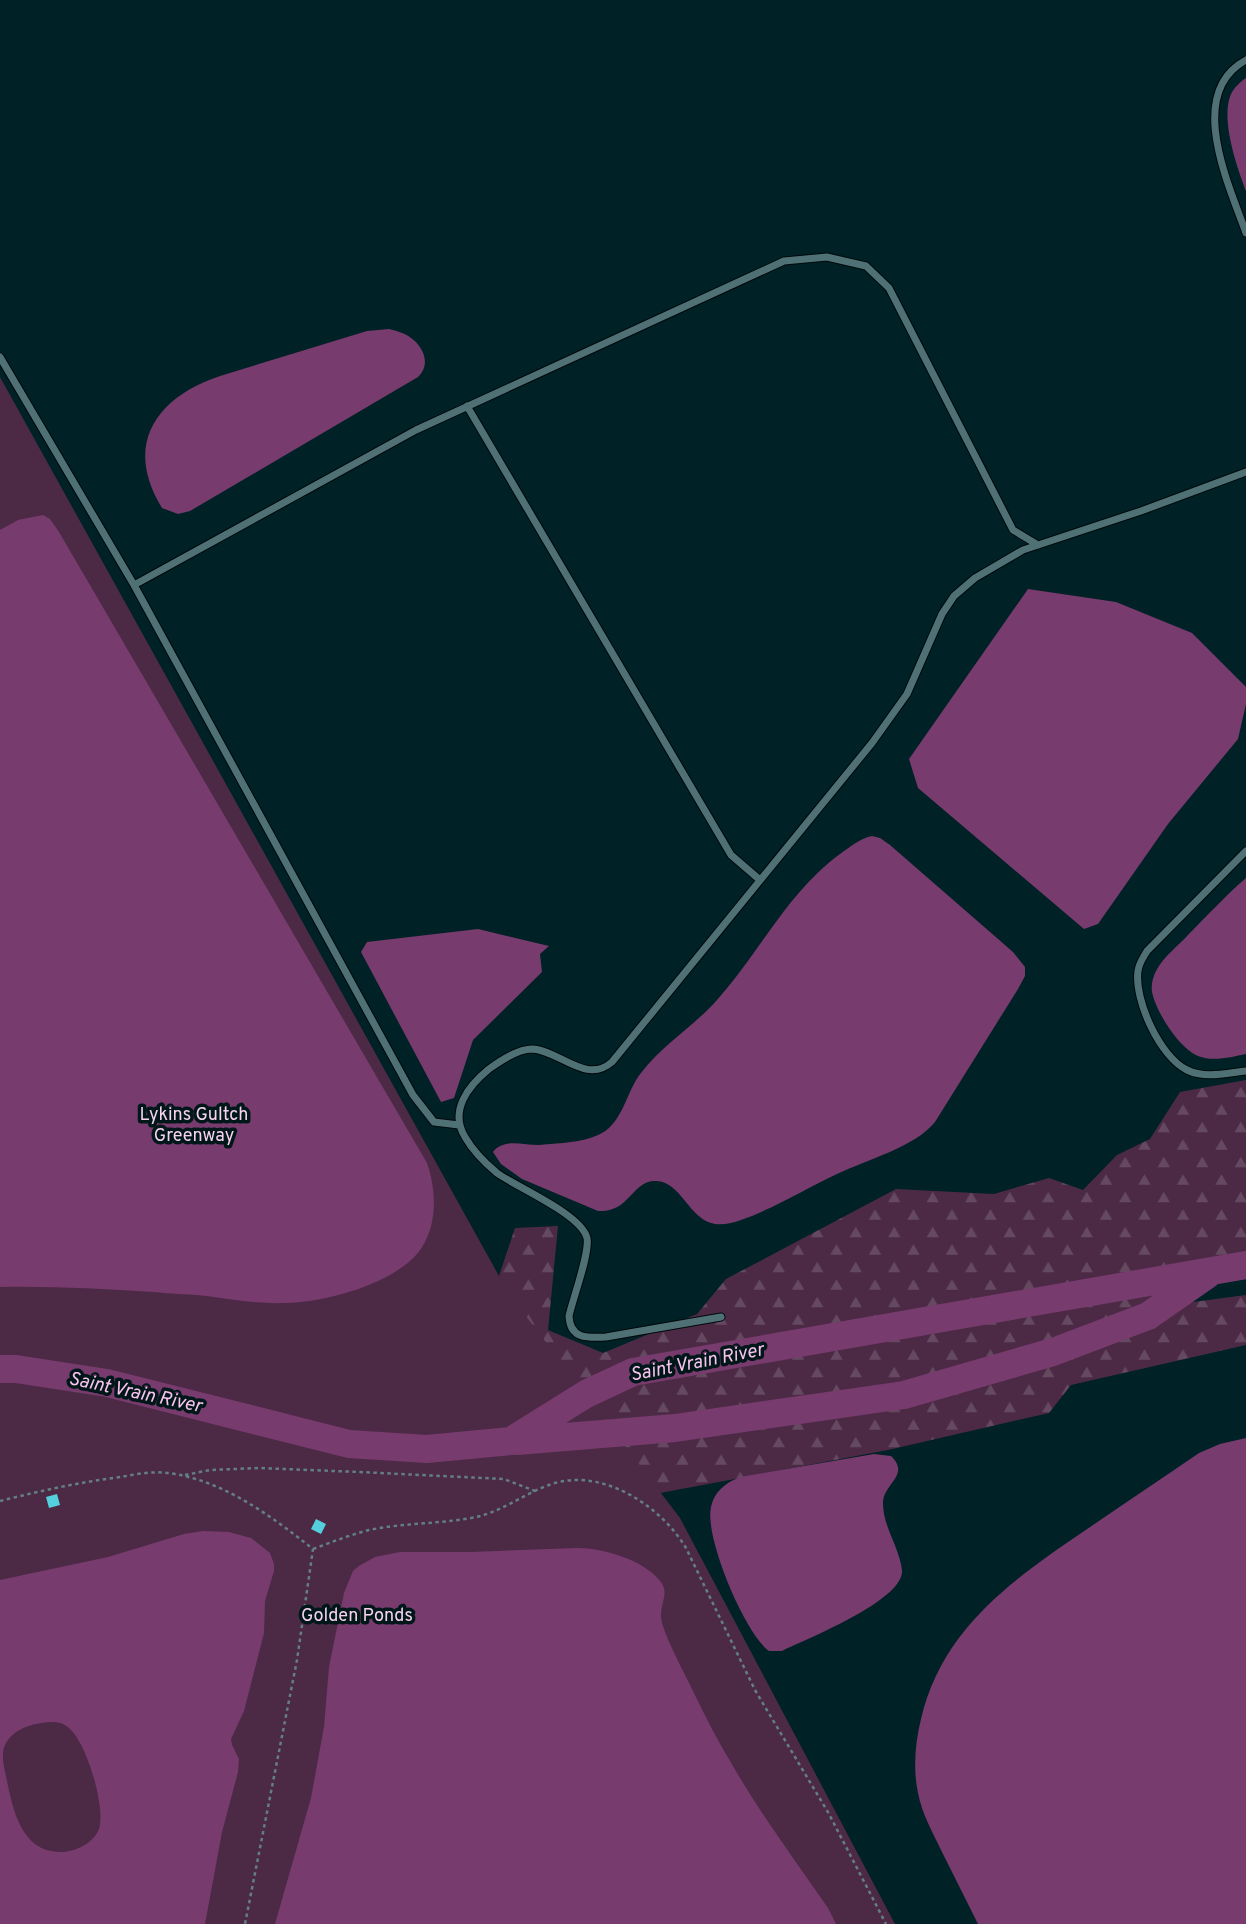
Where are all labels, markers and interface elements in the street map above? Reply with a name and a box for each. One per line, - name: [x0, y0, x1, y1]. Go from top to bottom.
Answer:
- park label: Lykins Gultch Greenway: [140, 1104, 248, 1148]
- water label: Saint Vrain River: [628, 1338, 768, 1388]
- water label: Saint Vrain River: [66, 1367, 206, 1419]
- park label: Golden Ponds: [301, 1605, 413, 1628]

